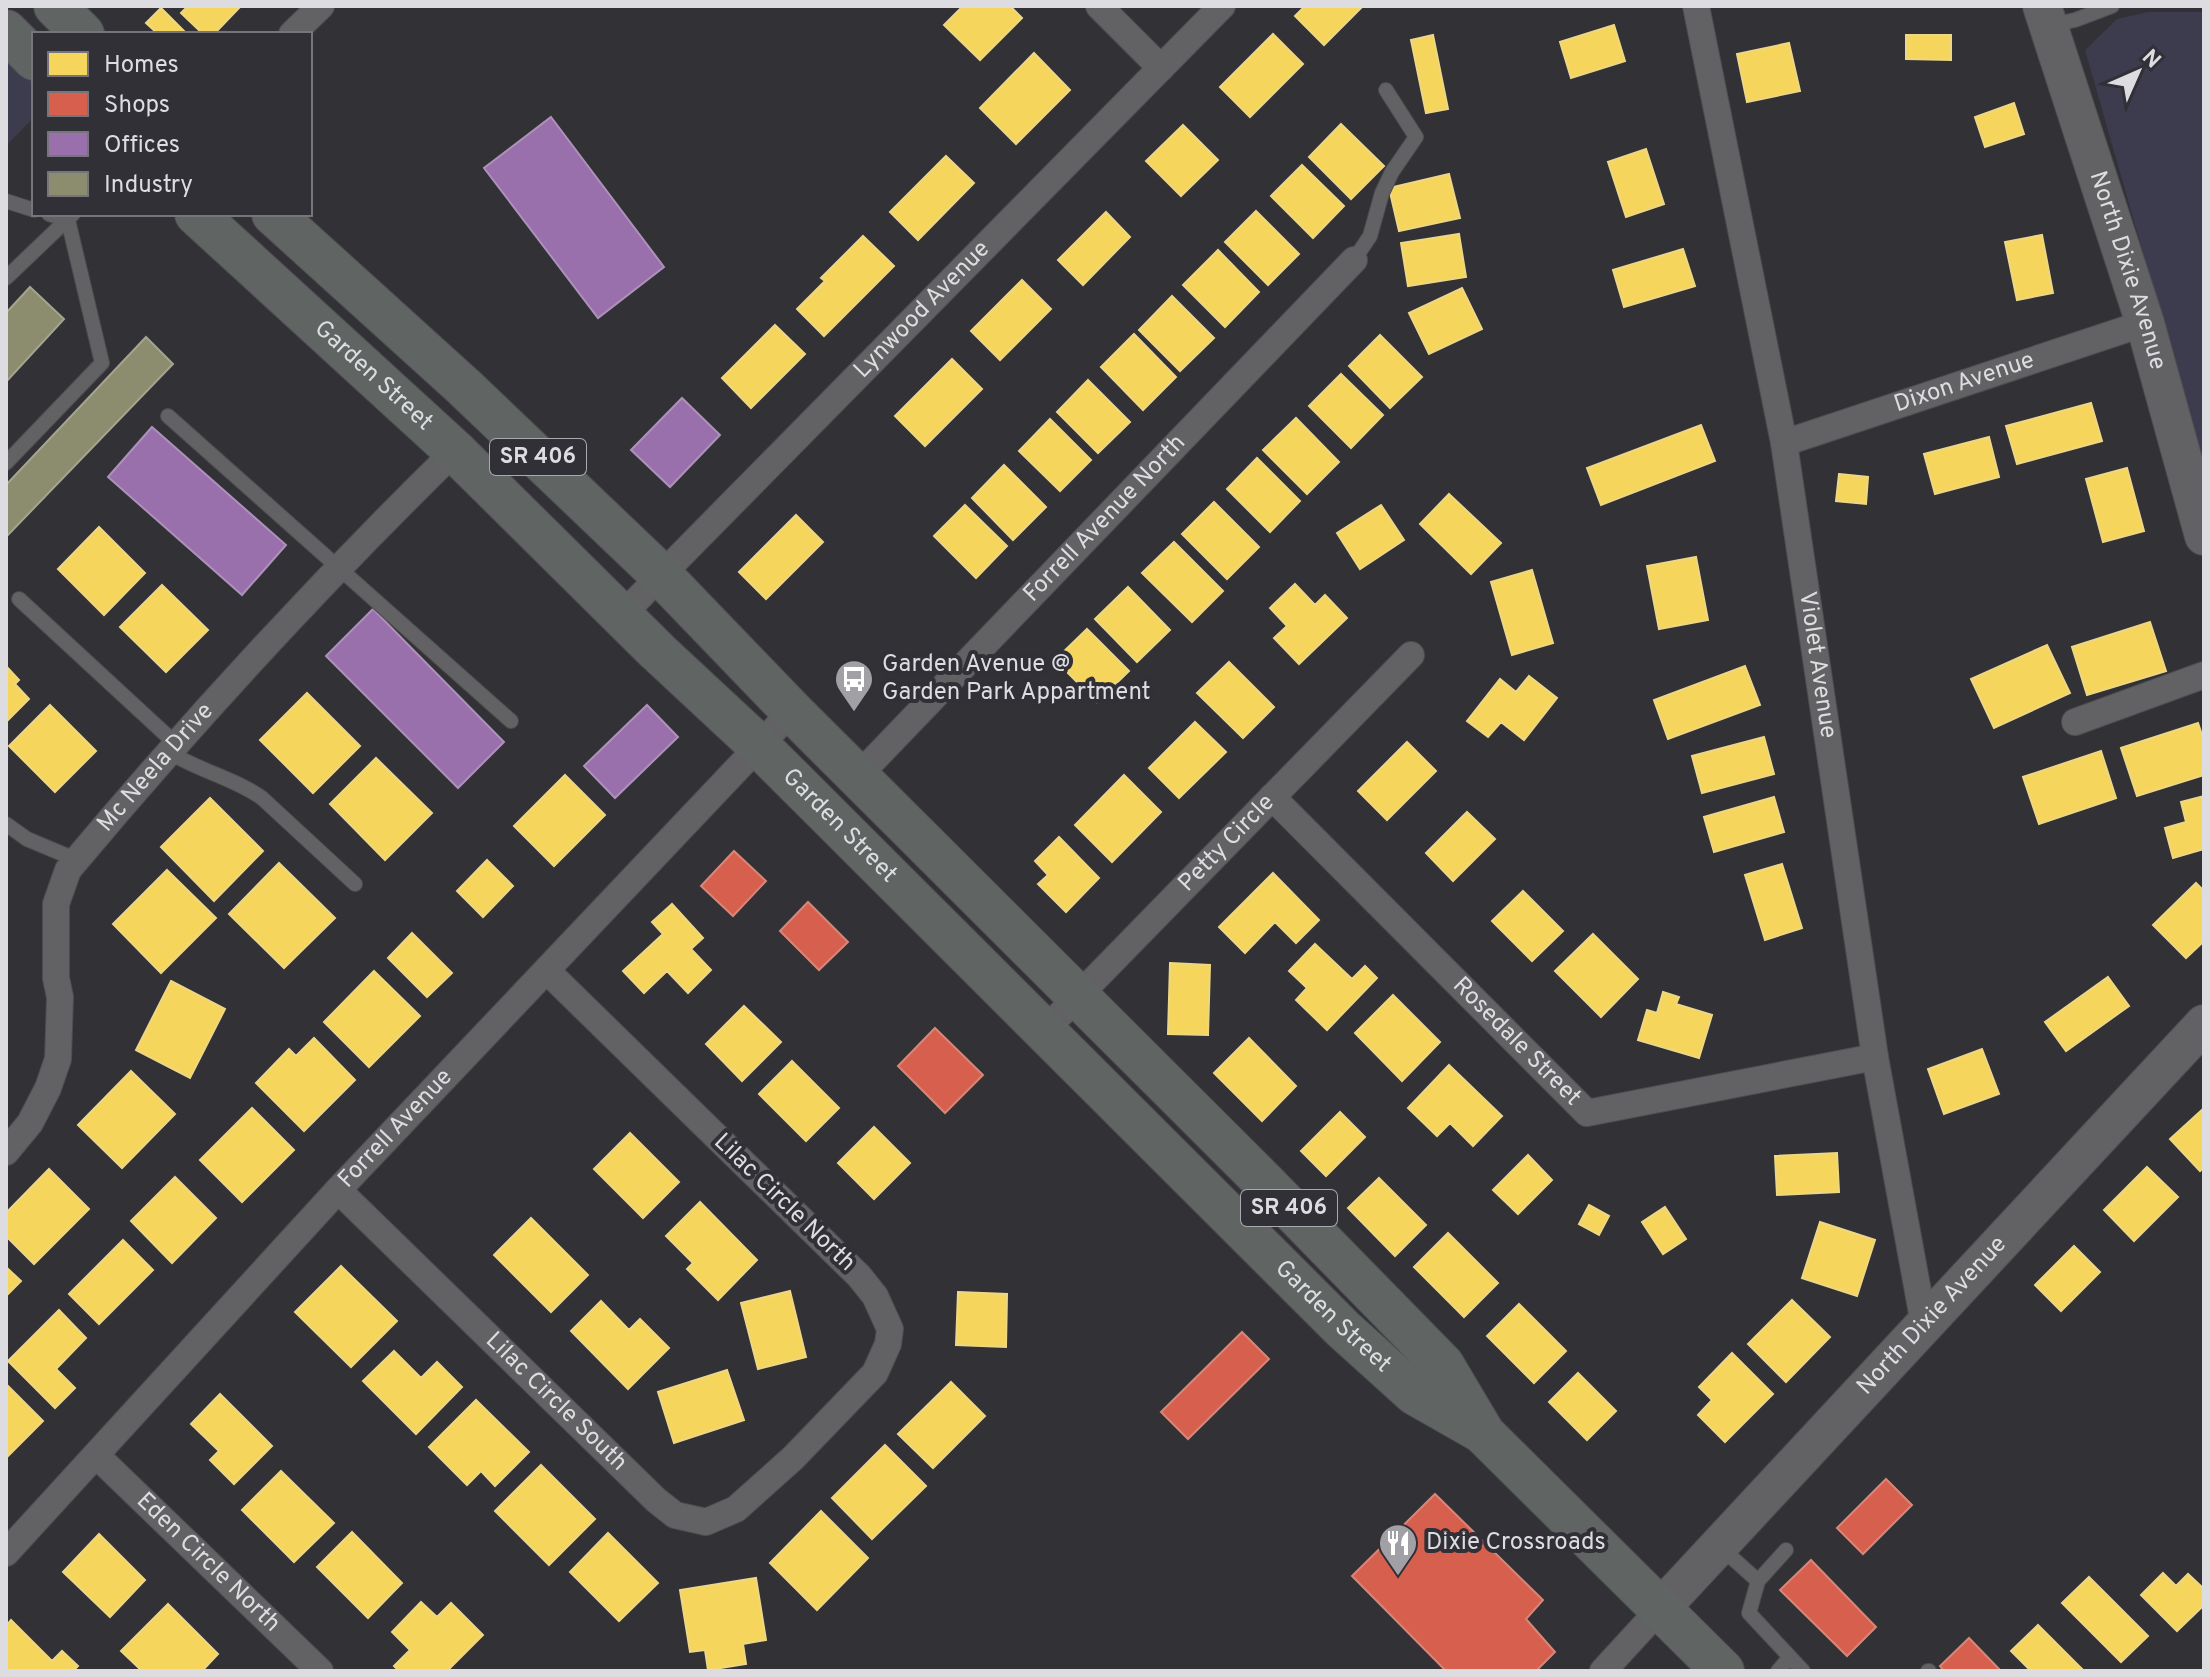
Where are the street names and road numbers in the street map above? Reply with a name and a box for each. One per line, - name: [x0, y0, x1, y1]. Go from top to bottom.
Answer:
- street label: North Dixie Avenue: [2082, 167, 2172, 373]
- street label: Lynwood Avenue: [848, 235, 997, 385]
- street label: Garden Street: [308, 314, 439, 438]
- street label: Dixon Avenue: [1890, 346, 2038, 420]
- street label: Forrell Avenue North: [1018, 429, 1193, 609]
- road number: SR 406: [490, 439, 586, 475]
- street label: Violet Avenue: [1791, 589, 1843, 740]
- street label: Mc Neela Drive: [91, 697, 221, 839]
- street label: Garden Street: [775, 762, 903, 890]
- street label: Petty Circle: [1173, 788, 1281, 899]
- street label: Rosedale Street: [1446, 971, 1587, 1113]
- street label: Forrell Avenue: [332, 1063, 459, 1195]
- street label: Lilac Circle North: [707, 1128, 861, 1278]
- road number: SR 406: [1241, 1190, 1337, 1226]
- street label: North Dixie Avenue: [1851, 1230, 2014, 1402]
- street label: Garden Street: [1268, 1254, 1397, 1380]
- street label: Lilac Circle South: [478, 1326, 633, 1478]
- street label: Eden Circle North: [130, 1487, 286, 1639]

